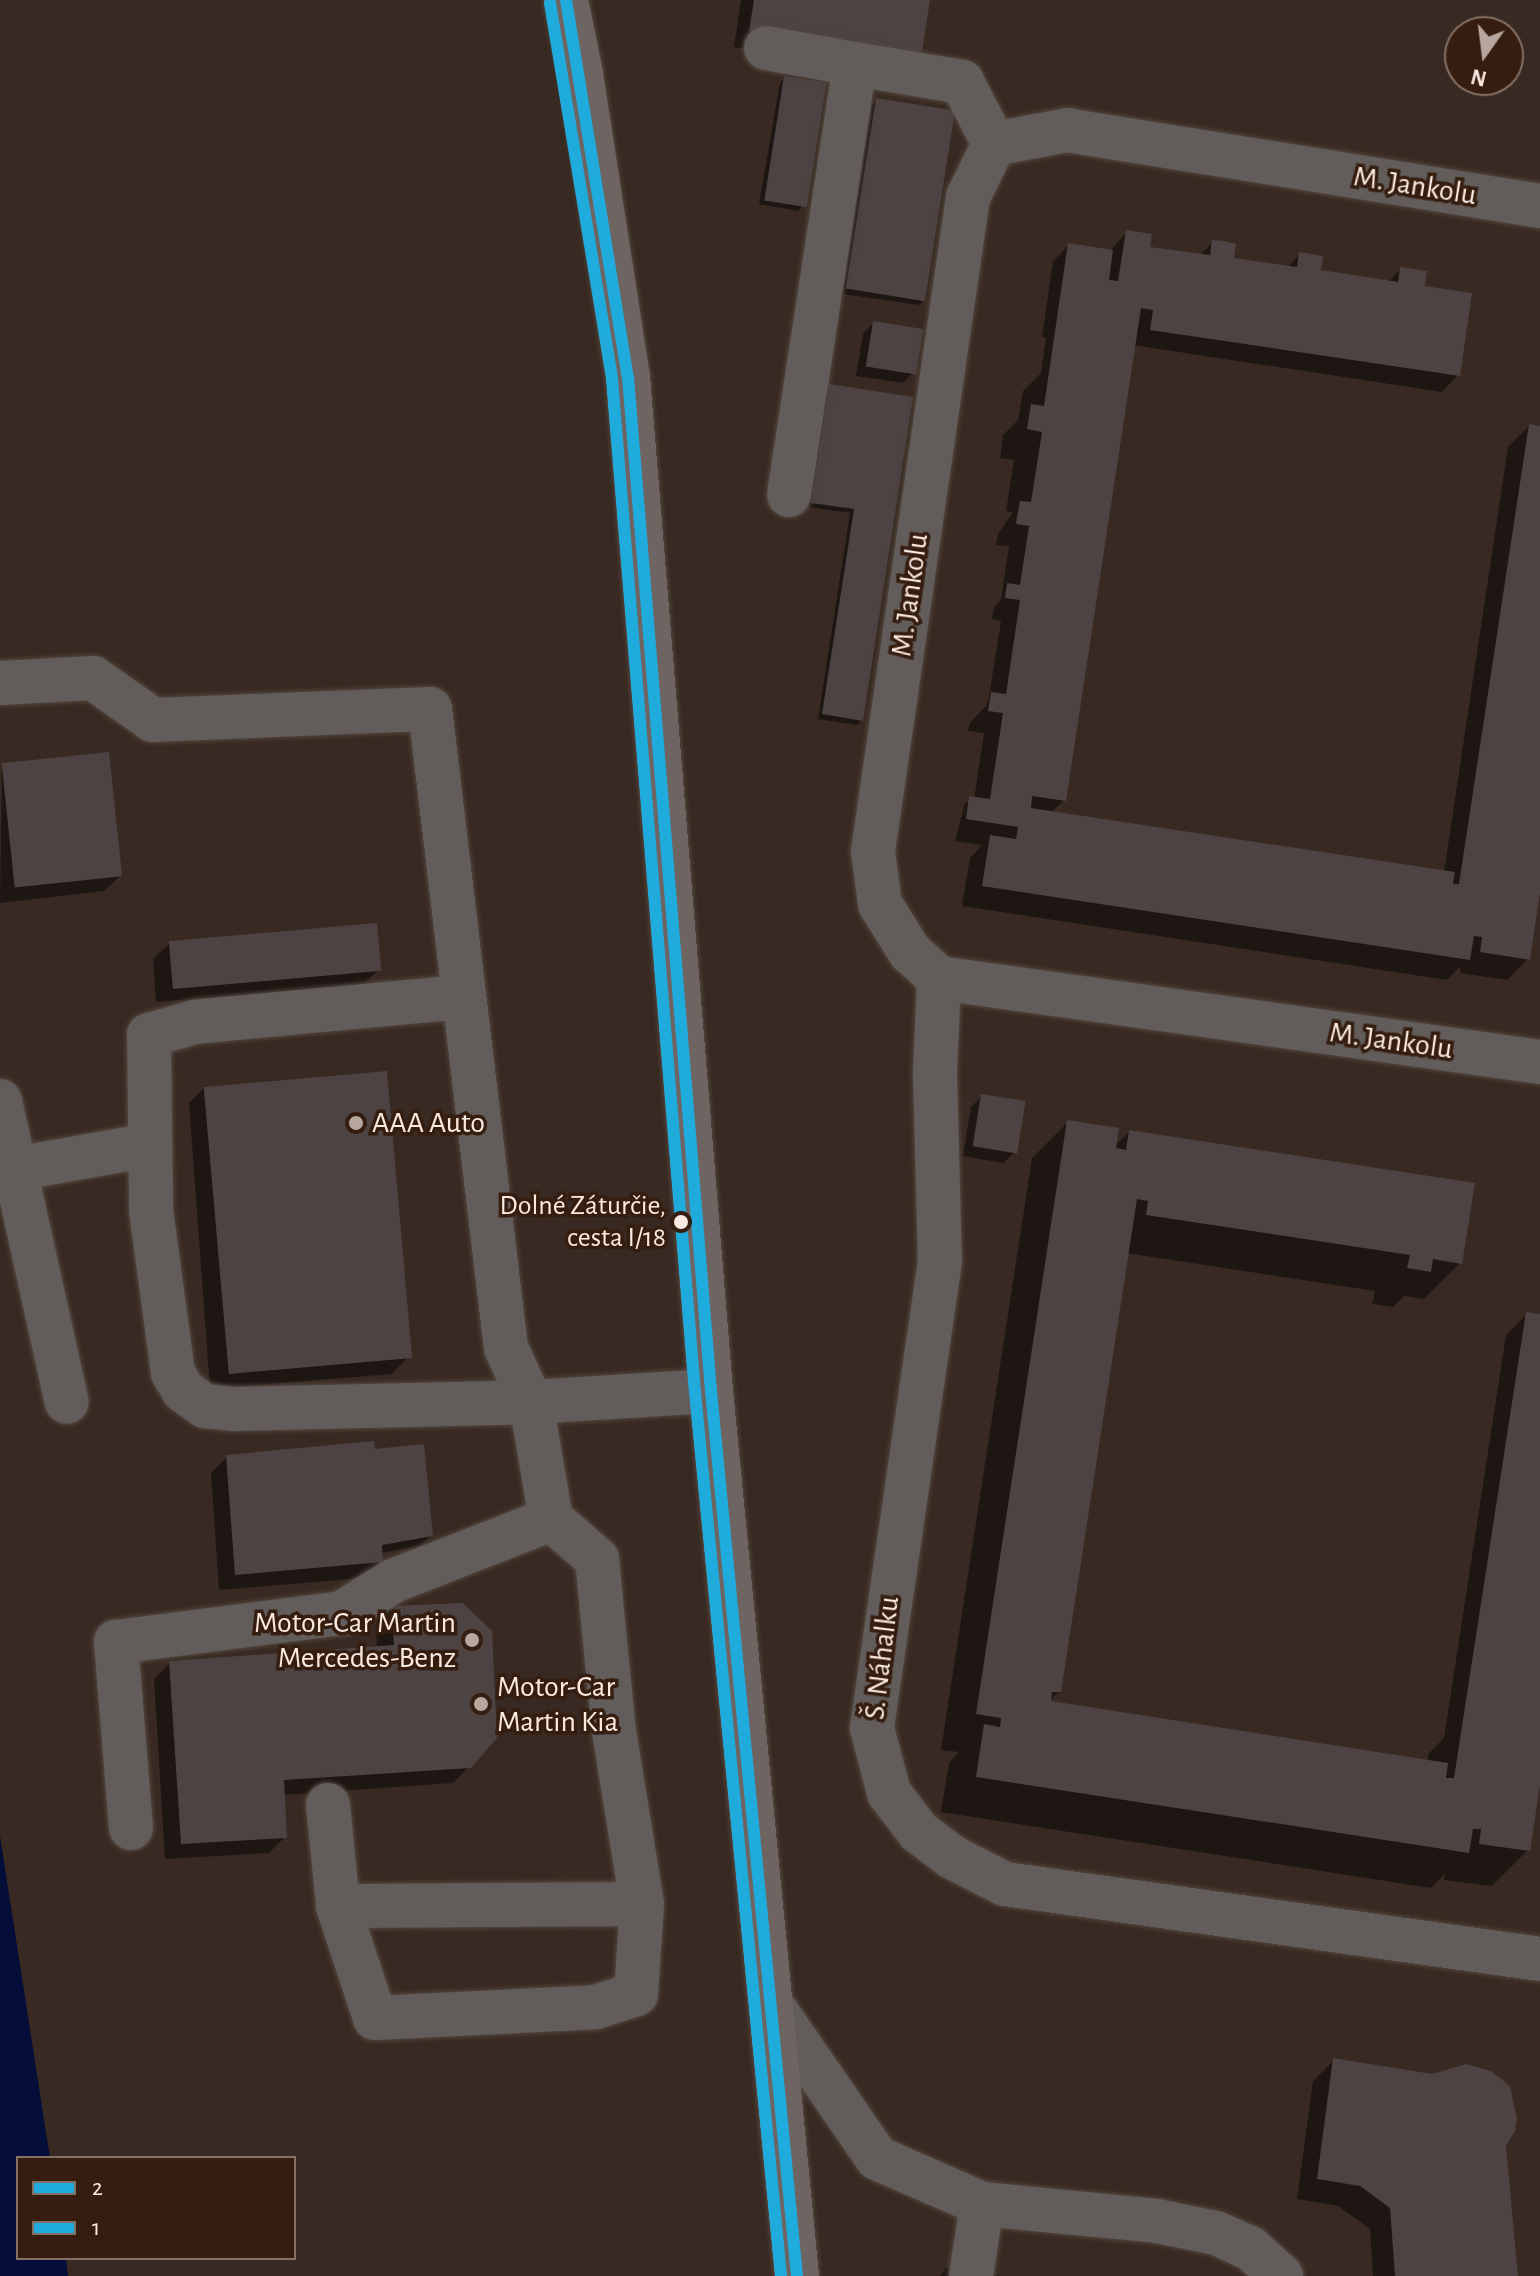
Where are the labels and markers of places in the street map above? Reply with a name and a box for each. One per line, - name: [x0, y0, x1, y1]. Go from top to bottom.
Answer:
- place label: AAA Auto: [372, 1105, 485, 1141]
- marker: AAA Auto: [347, 1114, 365, 1132]
- place label: Dolné Záturčie, cesta I/18: [500, 1189, 666, 1255]
- marker: Dolné Záturčie, cesta I/18: [673, 1214, 689, 1230]
- place label: Motor-Car Martin Mercedes-Benz: [254, 1605, 456, 1676]
- marker: Motor-Car Martin Mercedes-Benz: [463, 1631, 481, 1649]
- place label: Motor-Car Martin Kia: [497, 1669, 618, 1740]
- marker: Motor-Car Martin Kia: [472, 1695, 490, 1713]

